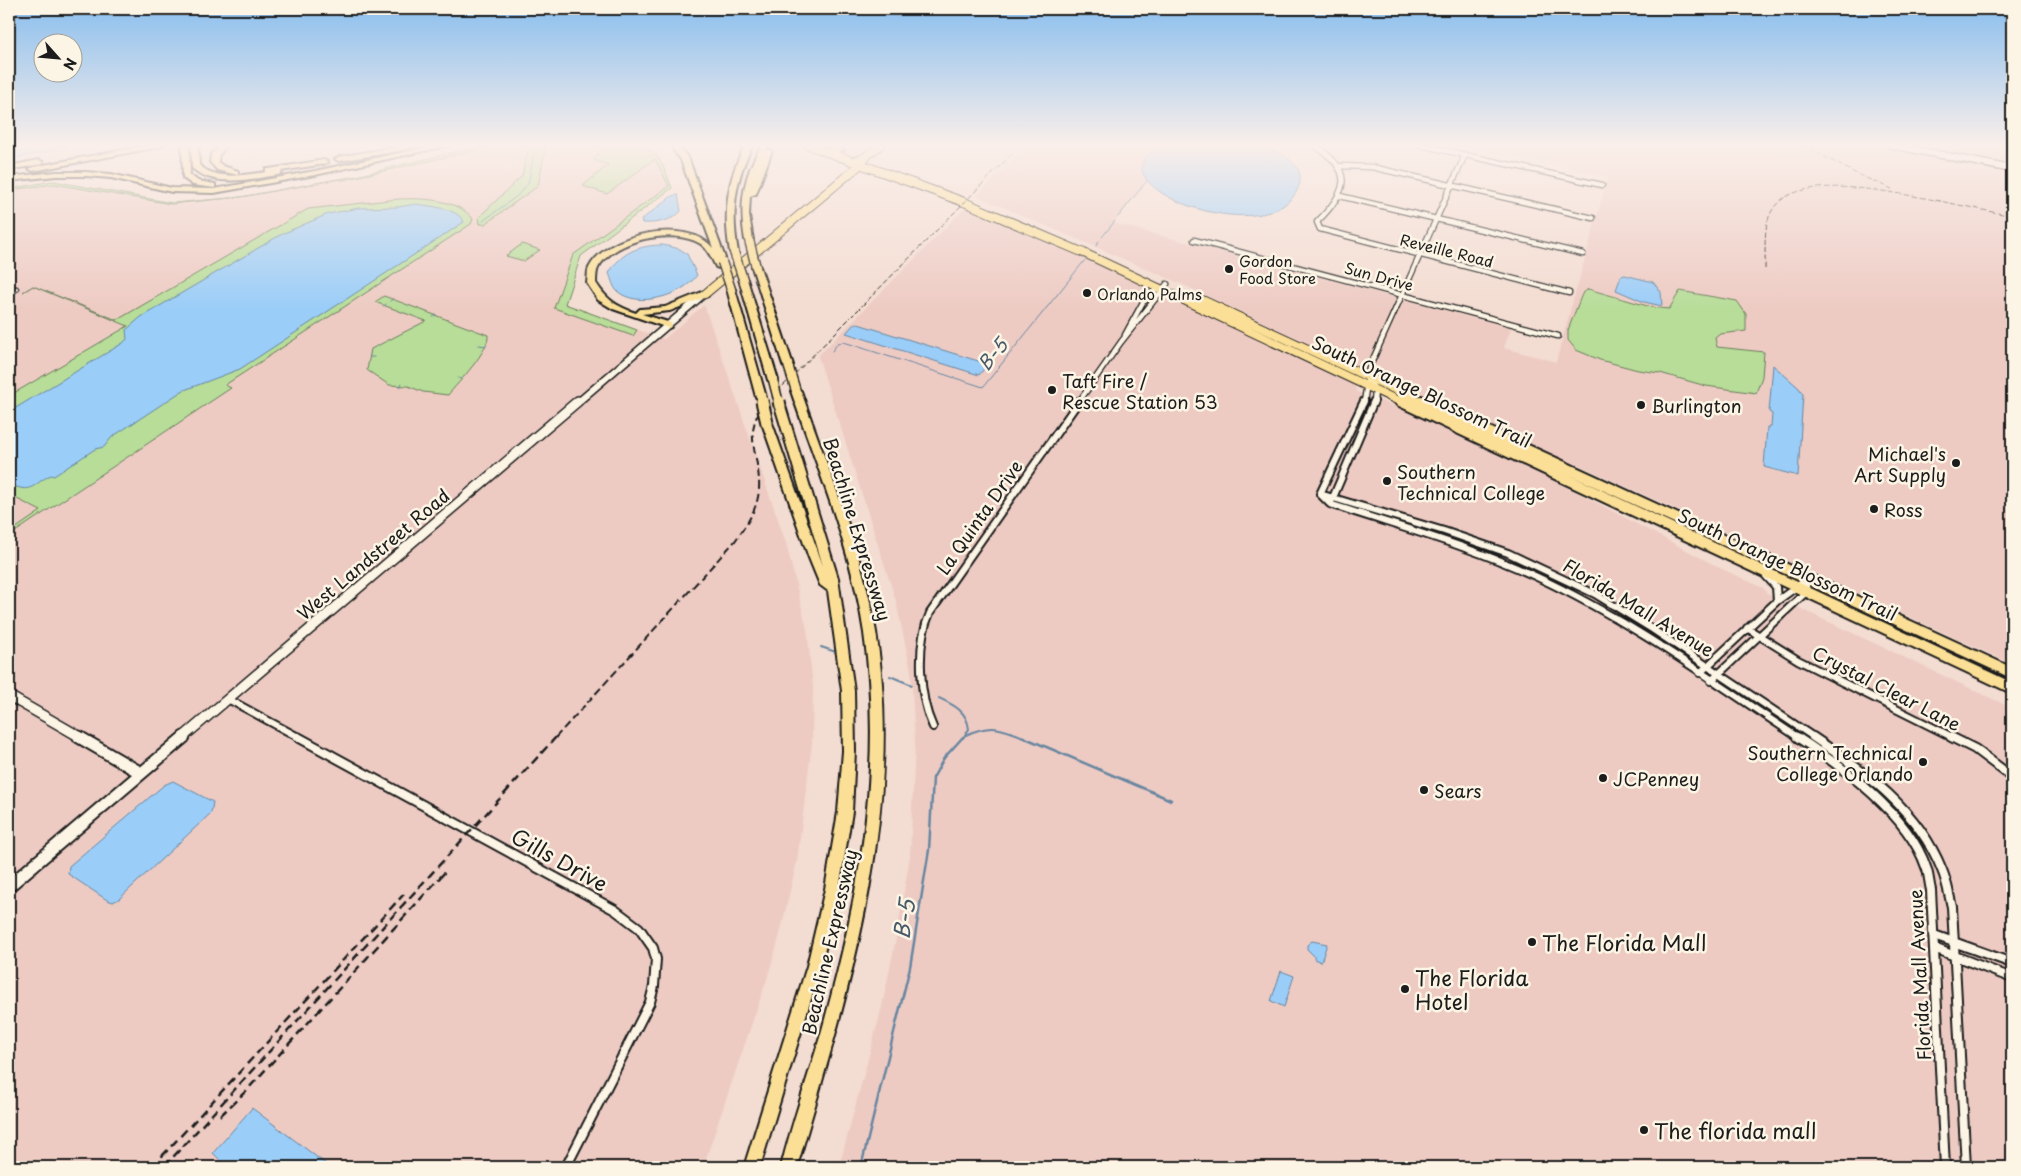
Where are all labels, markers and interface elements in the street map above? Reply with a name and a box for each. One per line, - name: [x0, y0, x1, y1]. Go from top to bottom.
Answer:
- north arrow: [32, 32, 82, 82]
- text: N: [58, 54, 82, 74]
- street label: Reveille Road: [1398, 227, 1496, 273]
- place label: Gordon Food Store: [1239, 249, 1316, 289]
- street label: Sun Drive: [1342, 256, 1416, 296]
- marker: Gordon Food Store: [1223, 263, 1235, 275]
- place label: Orlando Palms: [1097, 282, 1202, 305]
- marker: Orlando Palms: [1081, 287, 1093, 299]
- street label: South Orange Blossom Trail: [1308, 328, 1536, 454]
- water label: B-5: [970, 330, 1015, 376]
- place label: Taft Fire / Rescue Station 53: [1062, 367, 1218, 415]
- marker: Taft Fire / Rescue Station 53: [1046, 384, 1058, 396]
- place label: Burlington: [1651, 392, 1742, 419]
- marker: Burlington: [1635, 399, 1647, 411]
- street label: Beachline Expressway: [817, 434, 899, 624]
- place label: Michael's Art Supply: [1854, 440, 1946, 488]
- street label: La Quinta Drive: [929, 454, 1029, 580]
- marker: Michael's Art Supply: [1950, 457, 1962, 469]
- place label: Southern Technical College: [1397, 458, 1545, 506]
- marker: Southern Technical College: [1381, 475, 1393, 487]
- street label: West Landstreet Road: [291, 482, 455, 626]
- place label: Ross: [1884, 496, 1922, 523]
- street label: South Orange Blossom Trail: [1674, 501, 1902, 627]
- marker: Ross: [1868, 503, 1880, 515]
- street label: Florida Mall Avenue: [1558, 551, 1720, 663]
- street label: Crystal Clear Lane: [1808, 639, 1966, 737]
- place label: Southern Technical College Orlando: [1748, 739, 1913, 787]
- marker: Southern Technical College Orlando: [1917, 756, 1929, 768]
- place label: JCPenney: [1613, 765, 1699, 792]
- marker: JCPenney: [1597, 772, 1609, 784]
- place label: Sears: [1434, 777, 1482, 804]
- marker: Sears: [1418, 784, 1430, 796]
- street label: Gills Drive: [506, 819, 614, 899]
- street label: Beachline Expressway: [794, 846, 864, 1038]
- street label: Florida Mall Avenue: [1901, 888, 1937, 1061]
- water label: B-5: [884, 894, 923, 941]
- place label: The Florida Mall: [1542, 926, 1706, 958]
- marker: The Florida Mall: [1526, 936, 1538, 948]
- place label: The Florida Hotel: [1415, 961, 1529, 1017]
- marker: The Florida Hotel: [1399, 983, 1411, 995]
- place label: The florida mall: [1654, 1114, 1816, 1146]
- marker: The florida mall: [1638, 1124, 1650, 1136]

